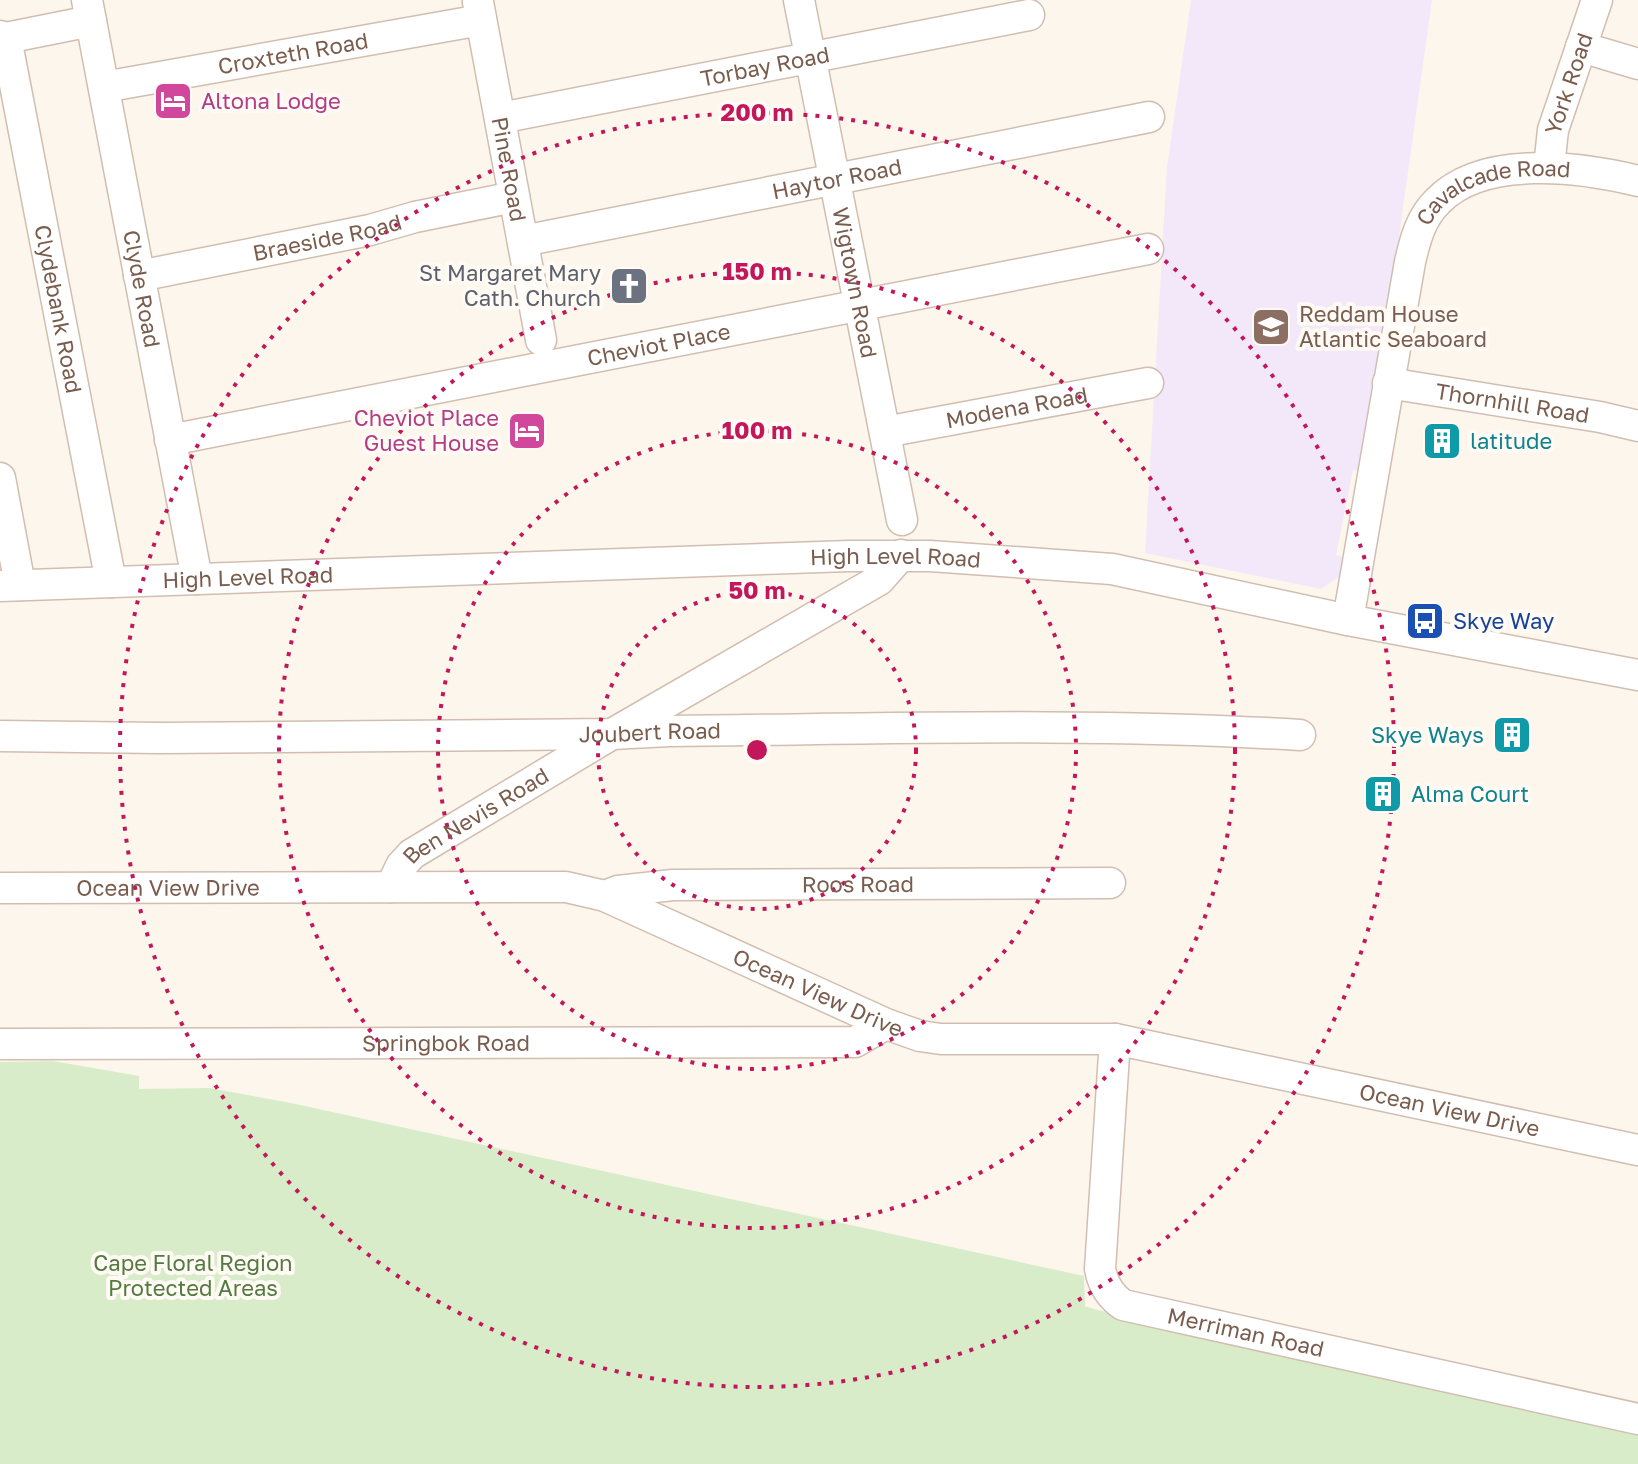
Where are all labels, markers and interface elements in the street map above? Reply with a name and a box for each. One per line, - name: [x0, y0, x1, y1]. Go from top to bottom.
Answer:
- street label: Croxteth Road: [216, 26, 370, 80]
- street label: York Road: [1538, 29, 1598, 138]
- street label: Torbay Road: [698, 40, 832, 92]
- hotel icon: Altona Lodge: [152, 80, 194, 122]
- place label: Altona Lodge: [201, 87, 341, 114]
- text: 200 m: [721, 97, 793, 126]
- street label: Pine Road: [487, 114, 533, 224]
- street label: Haytor Road: [770, 152, 904, 204]
- street label: Cavalcade Road: [1410, 154, 1572, 230]
- street label: Wigtown Road: [827, 205, 884, 360]
- street label: Braeside Road: [250, 208, 405, 266]
- street label: Clydebank Road: [29, 222, 88, 395]
- street label: Clyde Road: [118, 228, 167, 350]
- text: 150 m: [722, 256, 792, 285]
- place label: St Margaret Mary Cath. Church: [419, 259, 601, 311]
- church icon: St Margaret Mary Cath. Church: [608, 265, 650, 307]
- place label: Reddam House Atlantic Seaboard: [1299, 300, 1487, 352]
- school or university icon: Reddam House Atlantic Seaboard: [1250, 306, 1292, 348]
- street label: Cheviot Place: [585, 317, 733, 371]
- street label: Thornhill Road: [1434, 377, 1591, 428]
- street label: Modena Road: [943, 381, 1090, 433]
- place label: Cheviot Place Guest House: [354, 404, 499, 456]
- hotel icon: Cheviot Place Guest House: [506, 410, 548, 452]
- text: 100 m: [722, 415, 792, 444]
- building icon: latitude: [1421, 420, 1463, 462]
- place label: latitude: [1470, 427, 1552, 454]
- street label: High Level Road: [809, 542, 982, 573]
- street label: High Level Road: [162, 560, 334, 593]
- text: 50 m: [728, 575, 786, 604]
- bus stop icon: Skye Way: [1404, 600, 1446, 642]
- place label: Skye Way: [1453, 607, 1554, 634]
- building icon: Skye Ways: [1491, 714, 1533, 756]
- street label: Joubert Road: [579, 716, 721, 747]
- place label: Skye Ways: [1371, 721, 1484, 748]
- centre of rings: [743, 736, 771, 764]
- street label: Ben Nevis Road: [396, 761, 553, 869]
- building icon: Alma Court: [1362, 773, 1404, 815]
- place label: Alma Court: [1411, 780, 1529, 807]
- street label: Roos Road: [802, 870, 914, 897]
- street label: Ocean View Drive: [76, 874, 260, 901]
- street label: Ocean View Drive: [729, 942, 907, 1042]
- street label: Springbok Road: [362, 1029, 530, 1056]
- street label: Ocean View Drive: [1357, 1077, 1542, 1142]
- park label: Cape Floral Region Protected Areas: [93, 1249, 293, 1301]
- street label: Merriman Road: [1165, 1301, 1327, 1362]

